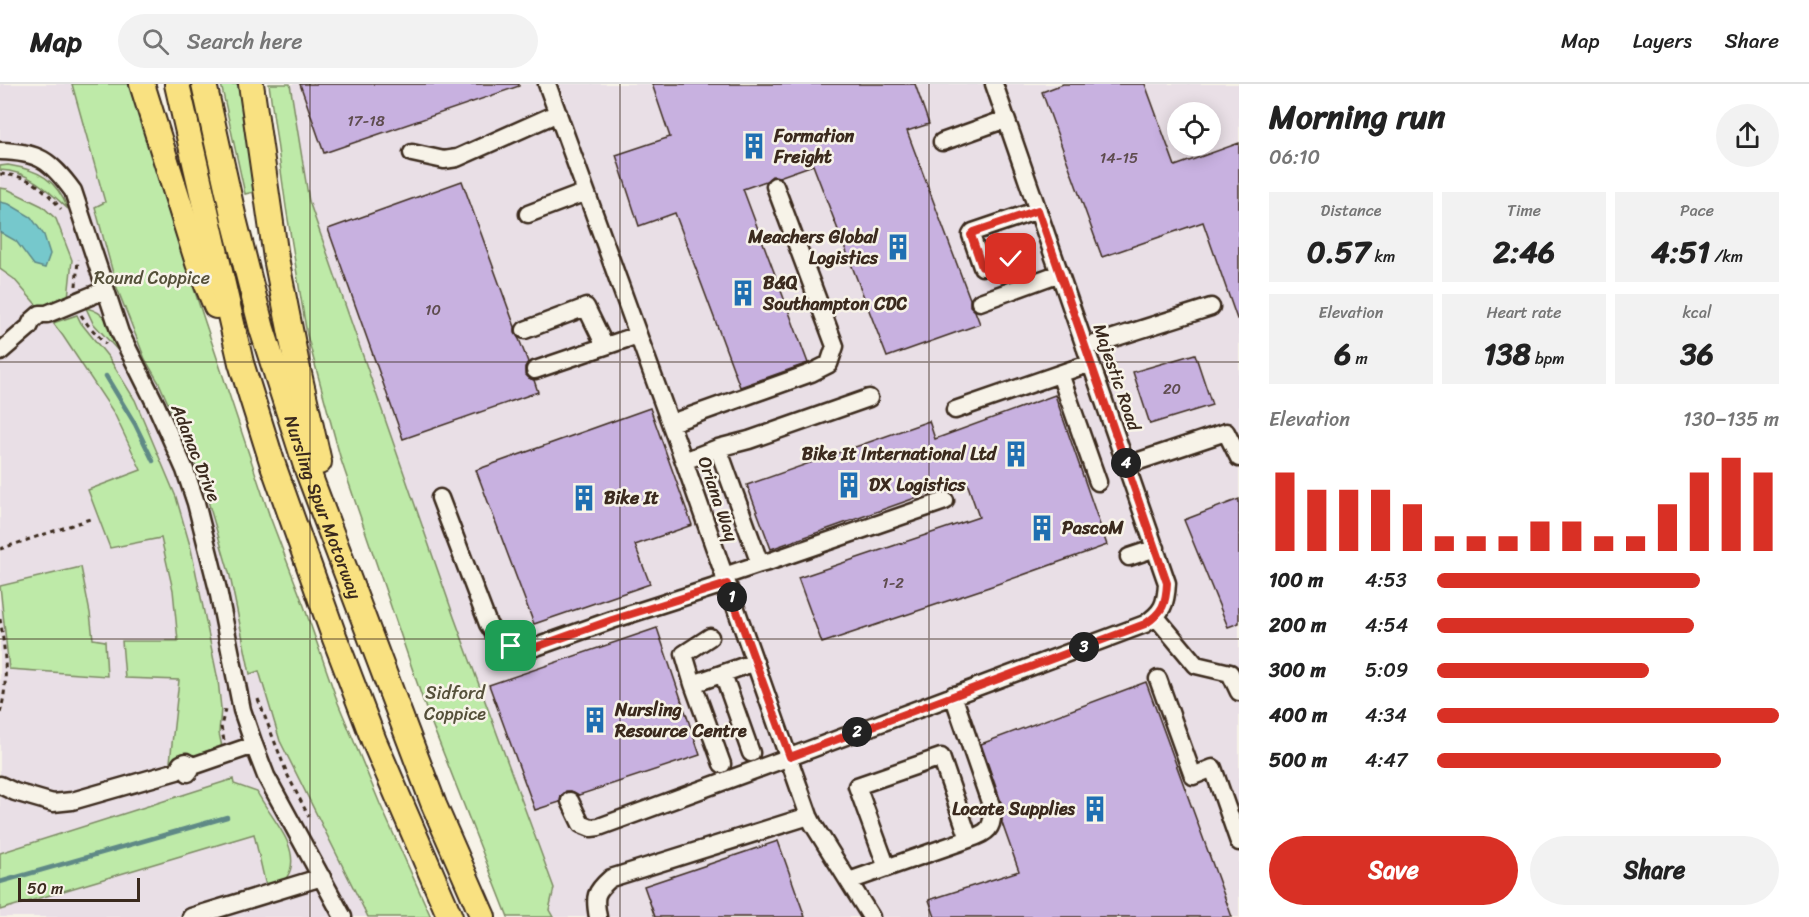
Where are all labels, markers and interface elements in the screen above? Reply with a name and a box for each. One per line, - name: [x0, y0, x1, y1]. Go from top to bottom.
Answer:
- search box: [118, 14, 538, 68]
- text: Map: [30, 17, 82, 66]
- text: Search here: [187, 22, 303, 61]
- text: Map: [1561, 22, 1600, 60]
- text: Layers: [1633, 22, 1692, 60]
- text: Share: [1725, 22, 1779, 60]
- icon: search: [139, 25, 172, 58]
- text: Morning run: [1269, 88, 1445, 146]
- map controls: [1167, 102, 1221, 156]
- button: locate: [1167, 102, 1221, 156]
- button: share: [1716, 104, 1779, 167]
- house number: 17-18: [347, 108, 385, 134]
- place label: Formation Freight: [773, 120, 855, 173]
- building icon: Formation Freight: [739, 131, 769, 161]
- text: 06:10: [1269, 140, 1320, 175]
- house number: 14-15: [1100, 145, 1138, 171]
- text: Distance: [1321, 196, 1381, 225]
- text: Time: [1507, 196, 1541, 225]
- text: Pace: [1680, 196, 1714, 225]
- place label: Meachers Global Logistics: [747, 221, 879, 274]
- text: 0.57: [1307, 225, 1370, 279]
- text: 2:46: [1493, 225, 1555, 279]
- text: 4:51: [1651, 225, 1710, 279]
- building icon: Meachers Global Logistics: [883, 232, 913, 262]
- pin: [985, 233, 1036, 284]
- icon: check: [994, 242, 1027, 275]
- text: km: [1370, 242, 1395, 271]
- text: /km: [1710, 242, 1743, 271]
- park label: Round Coppice: [94, 262, 210, 294]
- place label: B&Q Southampton CDC: [762, 267, 907, 320]
- building icon: B&Q Southampton CDC: [728, 278, 758, 308]
- house number: 10: [425, 297, 441, 323]
- text: Elevation: [1319, 298, 1383, 327]
- text: Heart rate: [1486, 298, 1562, 327]
- text: kcal: [1682, 298, 1712, 327]
- street label: Majestic Road: [1084, 319, 1151, 436]
- text: 6: [1334, 327, 1351, 381]
- text: 138: [1483, 327, 1531, 381]
- text: 36: [1680, 327, 1714, 381]
- text: m: [1351, 344, 1368, 373]
- text: bpm: [1531, 344, 1565, 373]
- house number: 20: [1163, 376, 1181, 402]
- street label: Adanac Drive: [161, 398, 230, 507]
- text: Elevation: [1269, 402, 1350, 437]
- text: 130–135 m: [1683, 402, 1779, 437]
- street label: Nursling Spur Motorway: [275, 411, 371, 604]
- place label: Bike It International Ltd: [802, 438, 998, 470]
- building icon: Bike It International Ltd: [1001, 439, 1031, 469]
- pin: 4: [1111, 448, 1141, 478]
- text: 4: [1121, 448, 1131, 477]
- street label: Oriana Way: [688, 452, 748, 547]
- place label: DX Logistics: [869, 469, 966, 501]
- building icon: DX Logistics: [834, 470, 864, 500]
- place label: Bike It: [604, 482, 659, 514]
- building icon: Bike It: [569, 483, 599, 513]
- place label: PascoM: [1062, 512, 1124, 544]
- building icon: PascoM: [1027, 513, 1057, 543]
- text: 100 m: [1269, 563, 1323, 598]
- text: 4:53: [1365, 563, 1407, 598]
- house number: 1-2: [882, 570, 904, 596]
- pin: 1: [717, 582, 747, 612]
- text: 1: [729, 582, 735, 611]
- text: 200 m: [1269, 608, 1326, 643]
- text: 4:54: [1365, 608, 1408, 643]
- pin: [485, 620, 536, 671]
- icon: arrive: [494, 629, 527, 662]
- pin: 3: [1069, 632, 1099, 662]
- text: 3: [1080, 632, 1088, 661]
- text: 300 m: [1269, 653, 1326, 688]
- text: 5:09: [1365, 653, 1408, 688]
- park label: Sidford Coppice: [424, 677, 486, 730]
- place label: Nursling Resource Centre: [614, 694, 747, 747]
- text: 400 m: [1269, 698, 1327, 733]
- text: 4:34: [1365, 698, 1407, 733]
- building icon: Nursling Resource Centre: [580, 705, 610, 735]
- pin: 2: [842, 717, 872, 747]
- text: 2: [852, 717, 862, 746]
- text: 500 m: [1269, 743, 1327, 778]
- text: 4:47: [1365, 743, 1407, 778]
- place label: Locate Supplies: [952, 793, 1076, 825]
- building icon: Locate Supplies: [1080, 794, 1110, 824]
- button: Save: [1269, 836, 1518, 905]
- button: Share: [1530, 836, 1779, 905]
- text: 50 m: [27, 874, 63, 903]
- scale bar: [18, 875, 140, 902]

